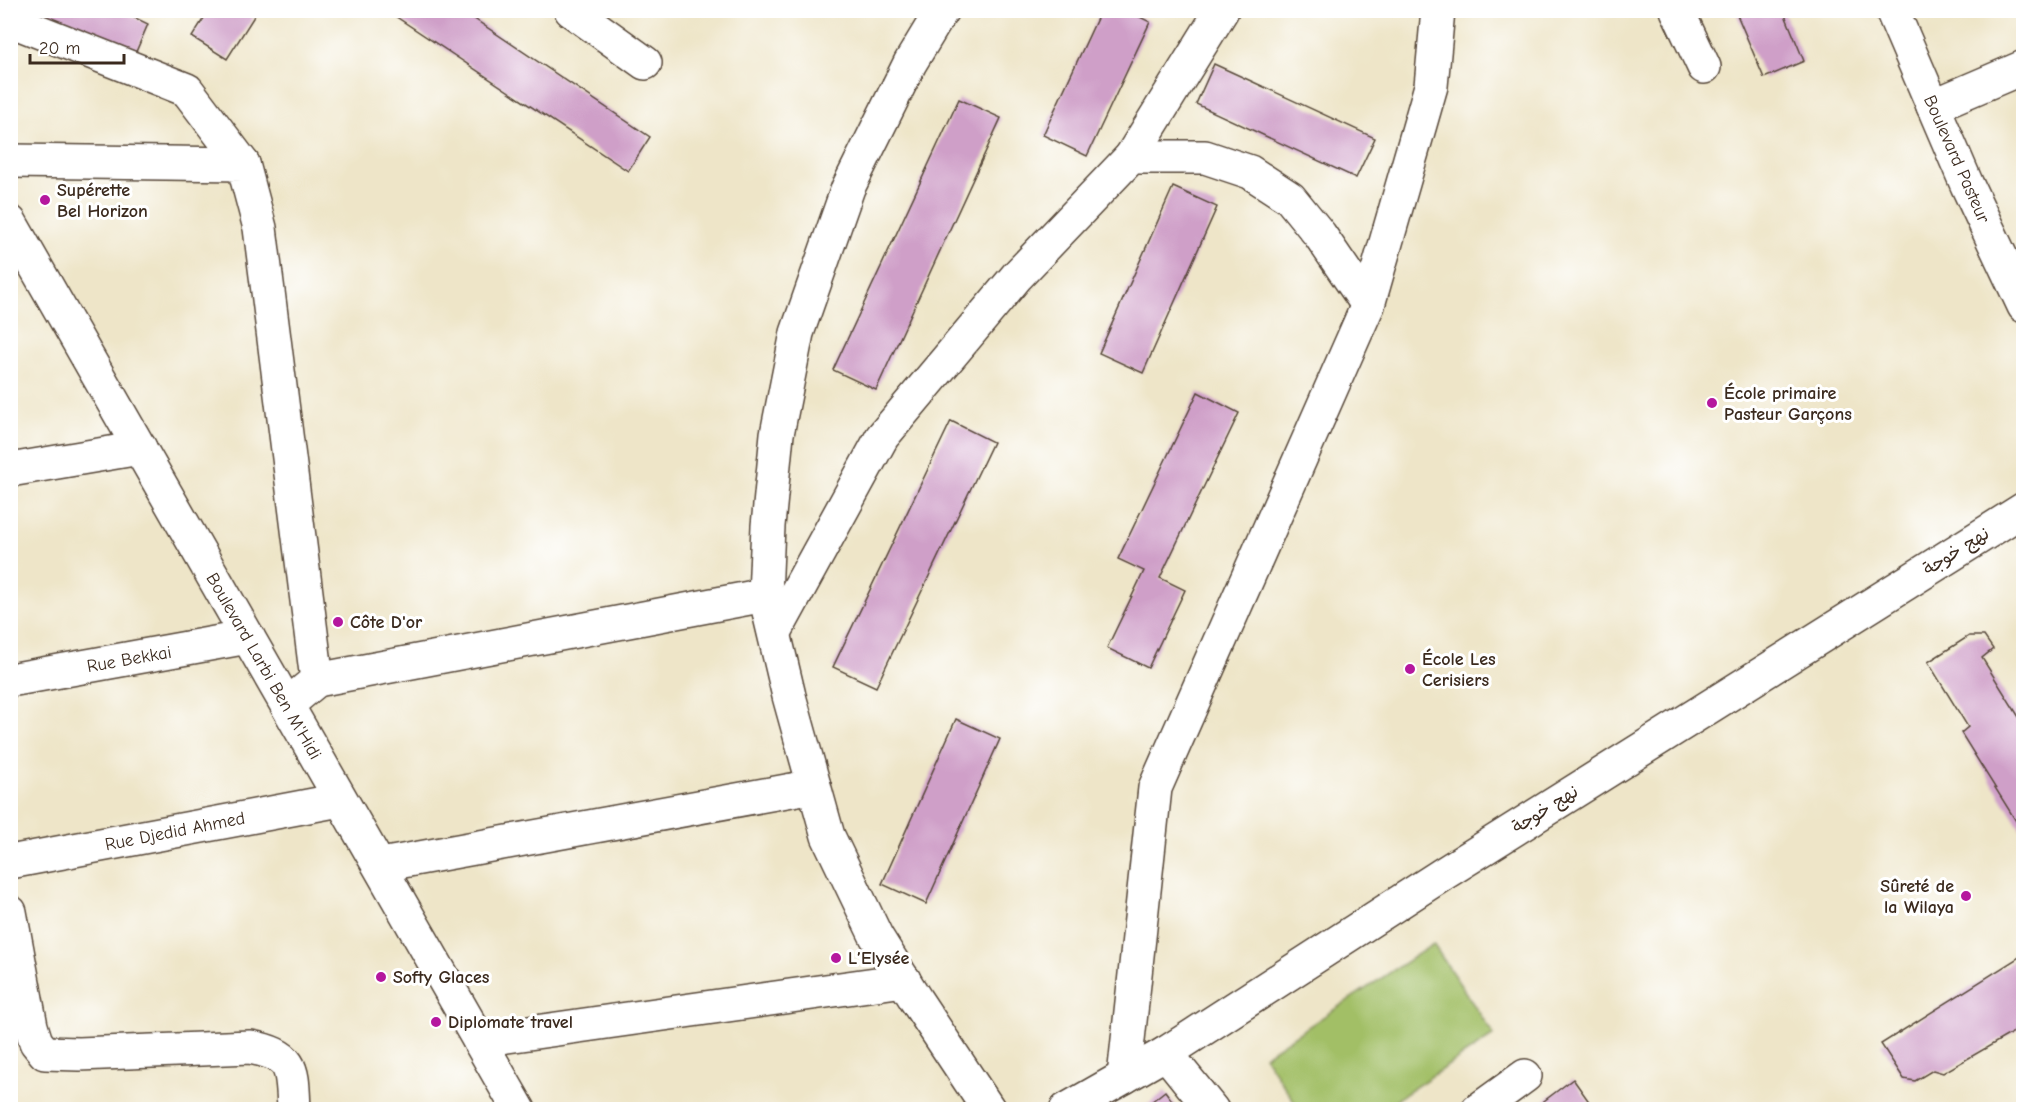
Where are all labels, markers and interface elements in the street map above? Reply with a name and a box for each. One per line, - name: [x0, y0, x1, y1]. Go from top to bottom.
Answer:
- scale bar: [30, 27, 124, 65]
- text: 20 m: [39, 38, 80, 59]
- street label: Boulevard Pasteur: [1919, 92, 1994, 227]
- place label: Supérette Bel Horizon: [57, 180, 148, 222]
- marker: Supérette Bel Horizon: [38, 193, 52, 207]
- place label: École primaire Pasteur Garçons: [1724, 382, 1852, 425]
- marker: École primaire Pasteur Garçons: [1705, 396, 1719, 410]
- street label: نهج خوجة: [1919, 523, 1994, 581]
- street label: Boulevard Larbi Ben M'Hidi: [202, 569, 326, 763]
- place label: Côte D'or: [350, 612, 423, 633]
- marker: Côte D'or: [331, 615, 345, 629]
- street label: Rue Bekkai: [85, 642, 173, 677]
- place label: École Les Cerisiers: [1422, 648, 1496, 691]
- marker: École Les Cerisiers: [1403, 662, 1417, 676]
- street label: نهج خوجة: [1508, 781, 1583, 839]
- street label: Rue Djedid Ahmed: [103, 808, 247, 855]
- place label: Sûreté de la Wilaya: [1880, 876, 1954, 918]
- marker: Sûreté de la Wilaya: [1959, 889, 1973, 903]
- place label: L’Elysée: [848, 948, 910, 969]
- marker: L’Elysée: [829, 951, 843, 965]
- place label: Softy Glaces: [393, 967, 490, 988]
- marker: Softy Glaces: [374, 970, 388, 984]
- place label: Diplomate travel: [448, 1012, 573, 1033]
- marker: Diplomate travel: [429, 1015, 443, 1029]

